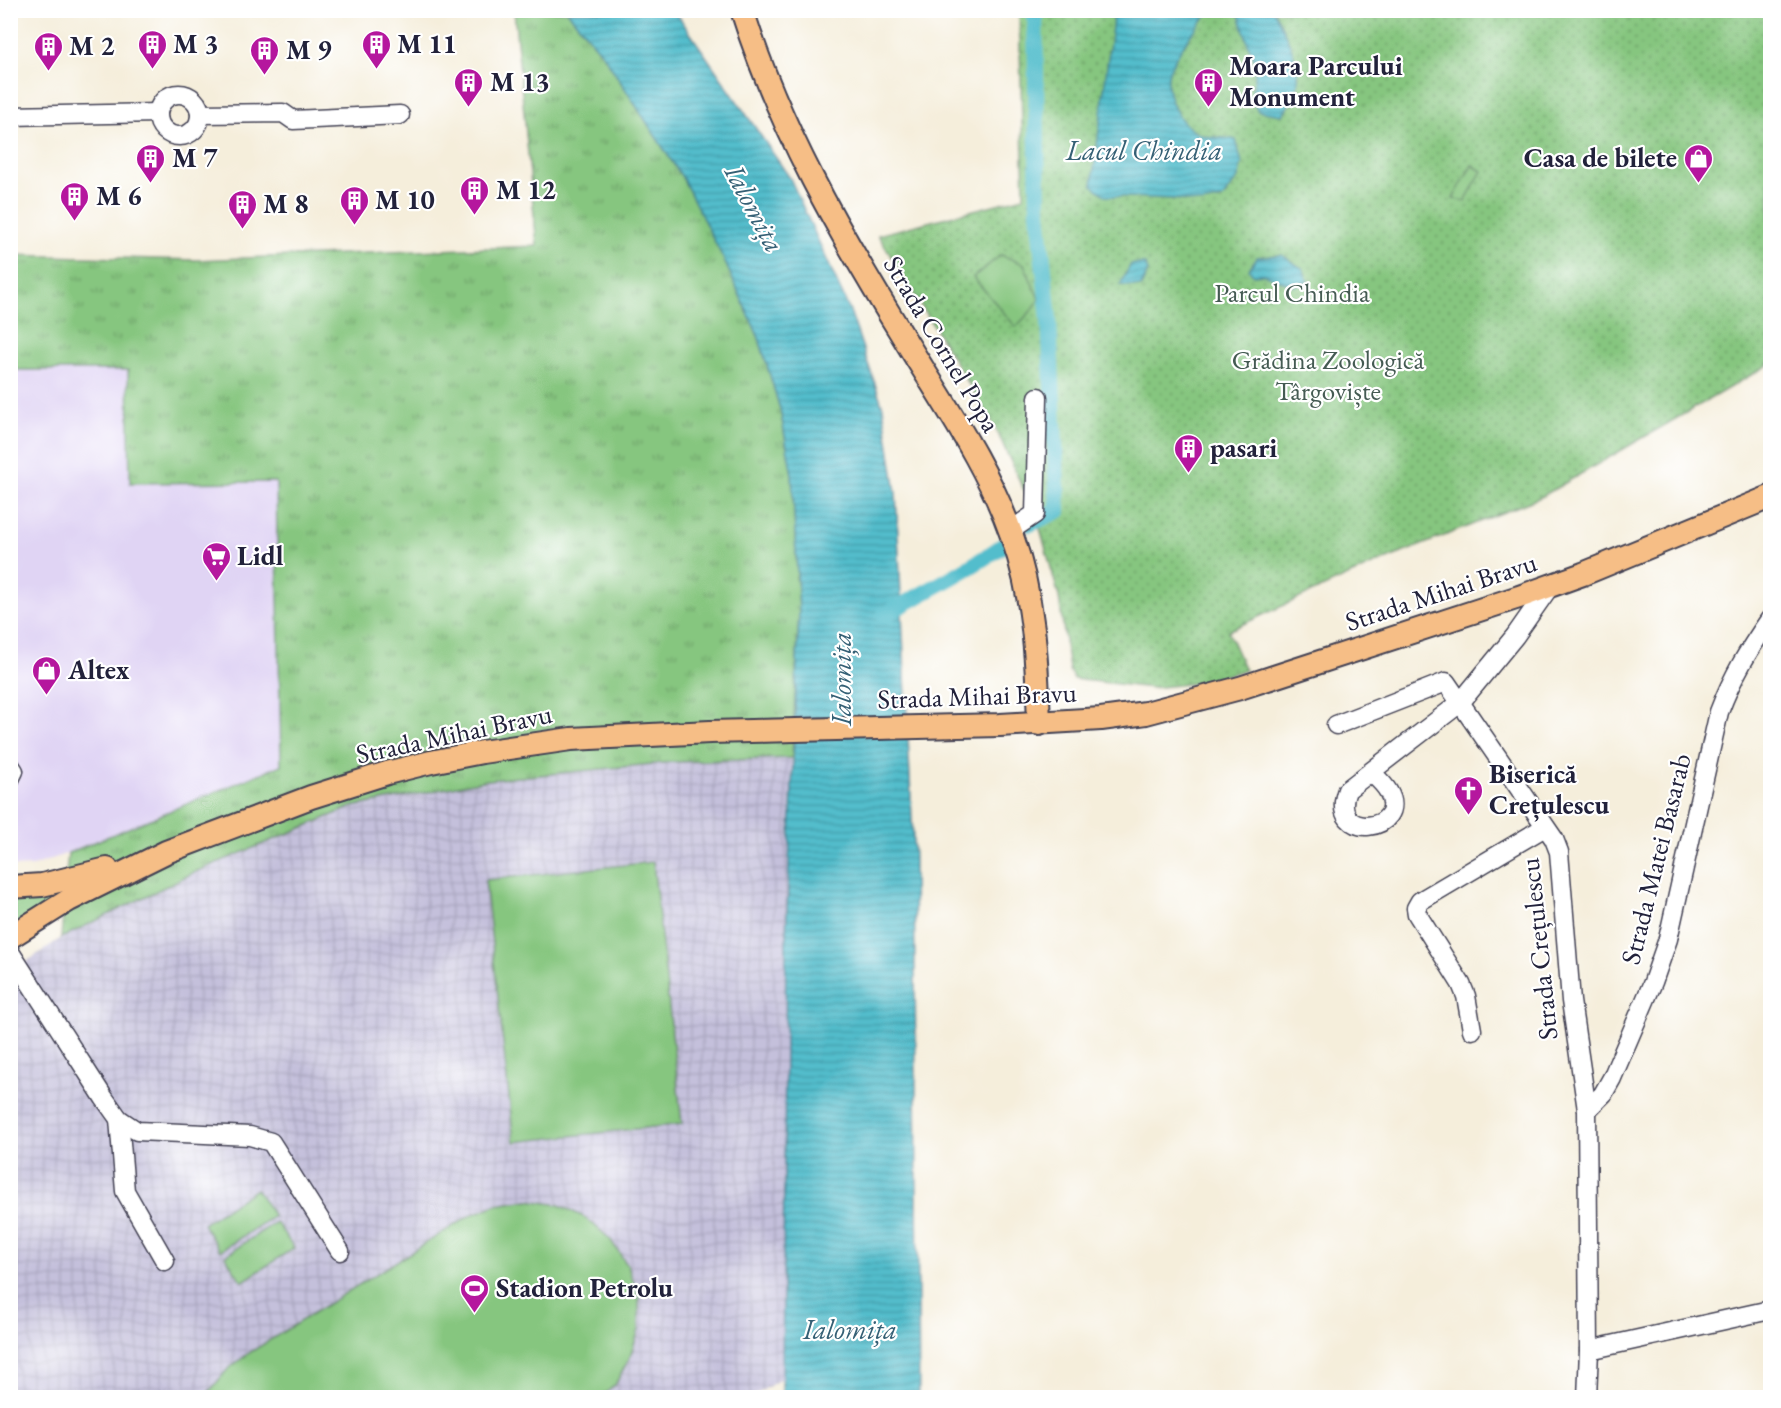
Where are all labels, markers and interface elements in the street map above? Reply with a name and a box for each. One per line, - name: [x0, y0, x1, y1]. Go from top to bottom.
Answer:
- place label: M 3: [173, 26, 218, 61]
- place label: M 11: [397, 26, 457, 61]
- place label: M 2: [69, 28, 114, 63]
- building icon: M 3: [136, 28, 168, 70]
- building icon: M 11: [360, 28, 392, 70]
- building icon: M 2: [32, 30, 64, 72]
- place label: M 9: [286, 32, 331, 67]
- building icon: M 9: [249, 34, 281, 76]
- place label: Moara Parcului Monument: [1229, 48, 1403, 114]
- place label: M 13: [490, 64, 550, 99]
- building icon: M 13: [453, 66, 485, 108]
- building icon: Moara Parcului Monument: [1192, 66, 1224, 108]
- water label: Lacul Chindia: [1065, 132, 1222, 168]
- place label: M 7: [172, 140, 218, 175]
- place label: Casa de bilete: [1524, 140, 1677, 175]
- building icon: M 7: [135, 142, 167, 184]
- shop icon: Casa de bilete: [1682, 142, 1714, 184]
- water label: Ialomița: [717, 157, 793, 258]
- place label: M 12: [496, 172, 556, 207]
- building icon: M 12: [459, 174, 491, 216]
- place label: M 6: [96, 178, 141, 213]
- building icon: M 6: [59, 180, 91, 222]
- place label: M 10: [375, 182, 435, 217]
- building icon: M 10: [338, 184, 370, 226]
- place label: M 8: [263, 186, 308, 221]
- building icon: M 8: [226, 188, 258, 230]
- street label: Strada Cornel Popa: [876, 249, 1009, 439]
- park label: Parcul Chindia: [1214, 275, 1370, 310]
- park label: Grădina Zoologică Târgoviște: [1232, 342, 1424, 408]
- place label: pasari: [1210, 430, 1277, 465]
- building icon: pasari: [1173, 432, 1205, 474]
- place label: Lidl: [237, 538, 284, 573]
- supermarket icon: Lidl: [200, 540, 232, 582]
- street label: Strada Mihai Bravu: [1341, 544, 1541, 639]
- water label: Ialomița: [823, 632, 859, 727]
- place label: Altex: [67, 652, 130, 687]
- shop icon: Altex: [31, 654, 63, 696]
- street label: Strada Mihai Bravu: [877, 675, 1077, 716]
- street label: Strada Mihai Bravu: [353, 696, 555, 771]
- street label: Strada Matei Basarab: [1612, 750, 1699, 968]
- place label: Biserică Crețulescu: [1489, 756, 1610, 822]
- church icon: Biserică Crețulescu: [1452, 774, 1484, 816]
- street label: Strada Crețulescu: [1512, 856, 1565, 1042]
- place label: Stadion Petrolu: [496, 1270, 673, 1305]
- sports icon: Stadion Petrolu: [459, 1272, 491, 1314]
- water label: Ialomița: [802, 1311, 897, 1347]

